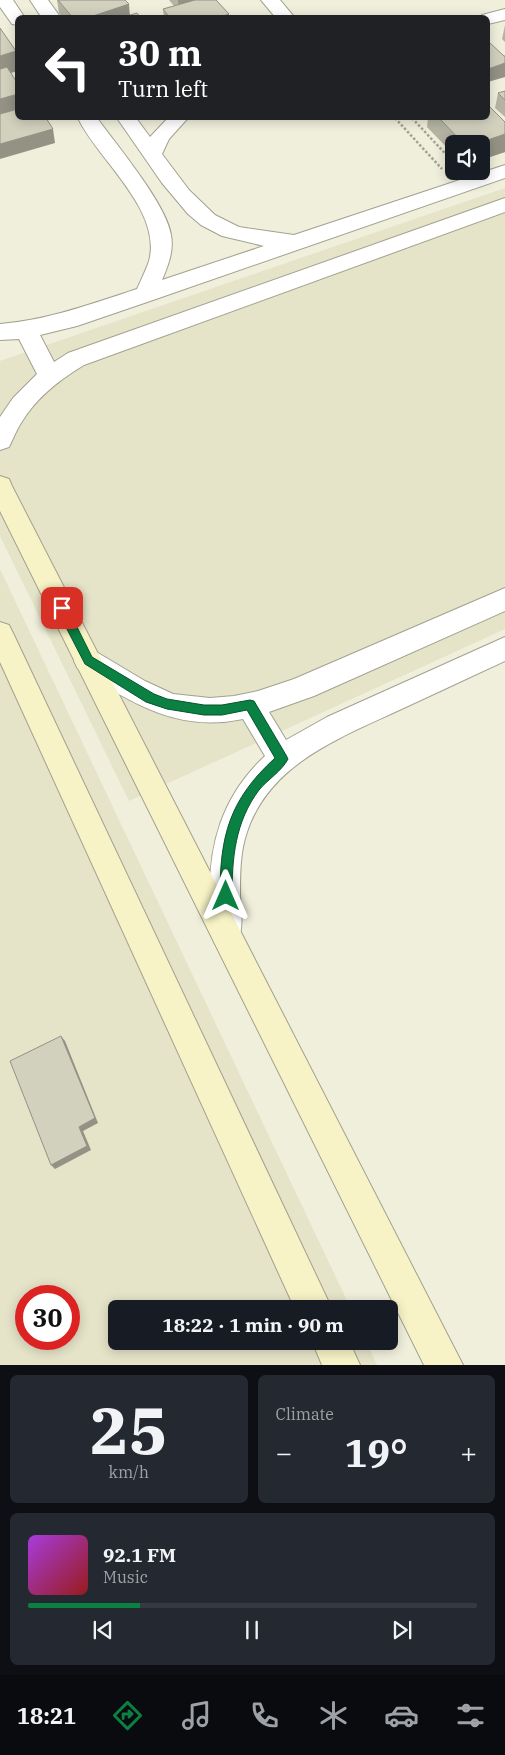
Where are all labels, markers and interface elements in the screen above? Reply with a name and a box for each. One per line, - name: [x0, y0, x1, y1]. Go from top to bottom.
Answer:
- text: 30 m: [118, 30, 202, 76]
- icon: left: [35, 35, 100, 100]
- text: Turn left: [118, 74, 208, 103]
- map controls: [445, 135, 490, 180]
- button: sound: [445, 135, 490, 180]
- pin: [41, 587, 83, 629]
- icon: arrive: [48, 594, 76, 622]
- position arrow: [199, 869, 251, 921]
- speed limit sign: 30: [15, 1285, 80, 1350]
- text: 18:22 · 1 min · 90 m: [162, 1313, 344, 1337]
- text: 25: [90, 1387, 168, 1472]
- text: Climate: [276, 1404, 334, 1424]
- text: 19°: [345, 1428, 408, 1477]
- text: −: [276, 1434, 292, 1471]
- text: +: [460, 1434, 477, 1471]
- text: km/h: [109, 1462, 149, 1482]
- text: 92.1 FM: [103, 1543, 176, 1567]
- text: Music: [103, 1567, 148, 1587]
- icon: previous: [89, 1616, 117, 1644]
- icon: pause: [238, 1616, 266, 1644]
- icon: next: [388, 1616, 416, 1644]
- icon: directions: [110, 1698, 145, 1733]
- icon: music: [179, 1698, 214, 1733]
- icon: phone: [247, 1698, 282, 1733]
- icon: climate: [316, 1698, 351, 1733]
- icon: car: [384, 1698, 419, 1733]
- icon: filters: [453, 1698, 488, 1733]
- text: 18:21: [17, 1701, 76, 1730]

